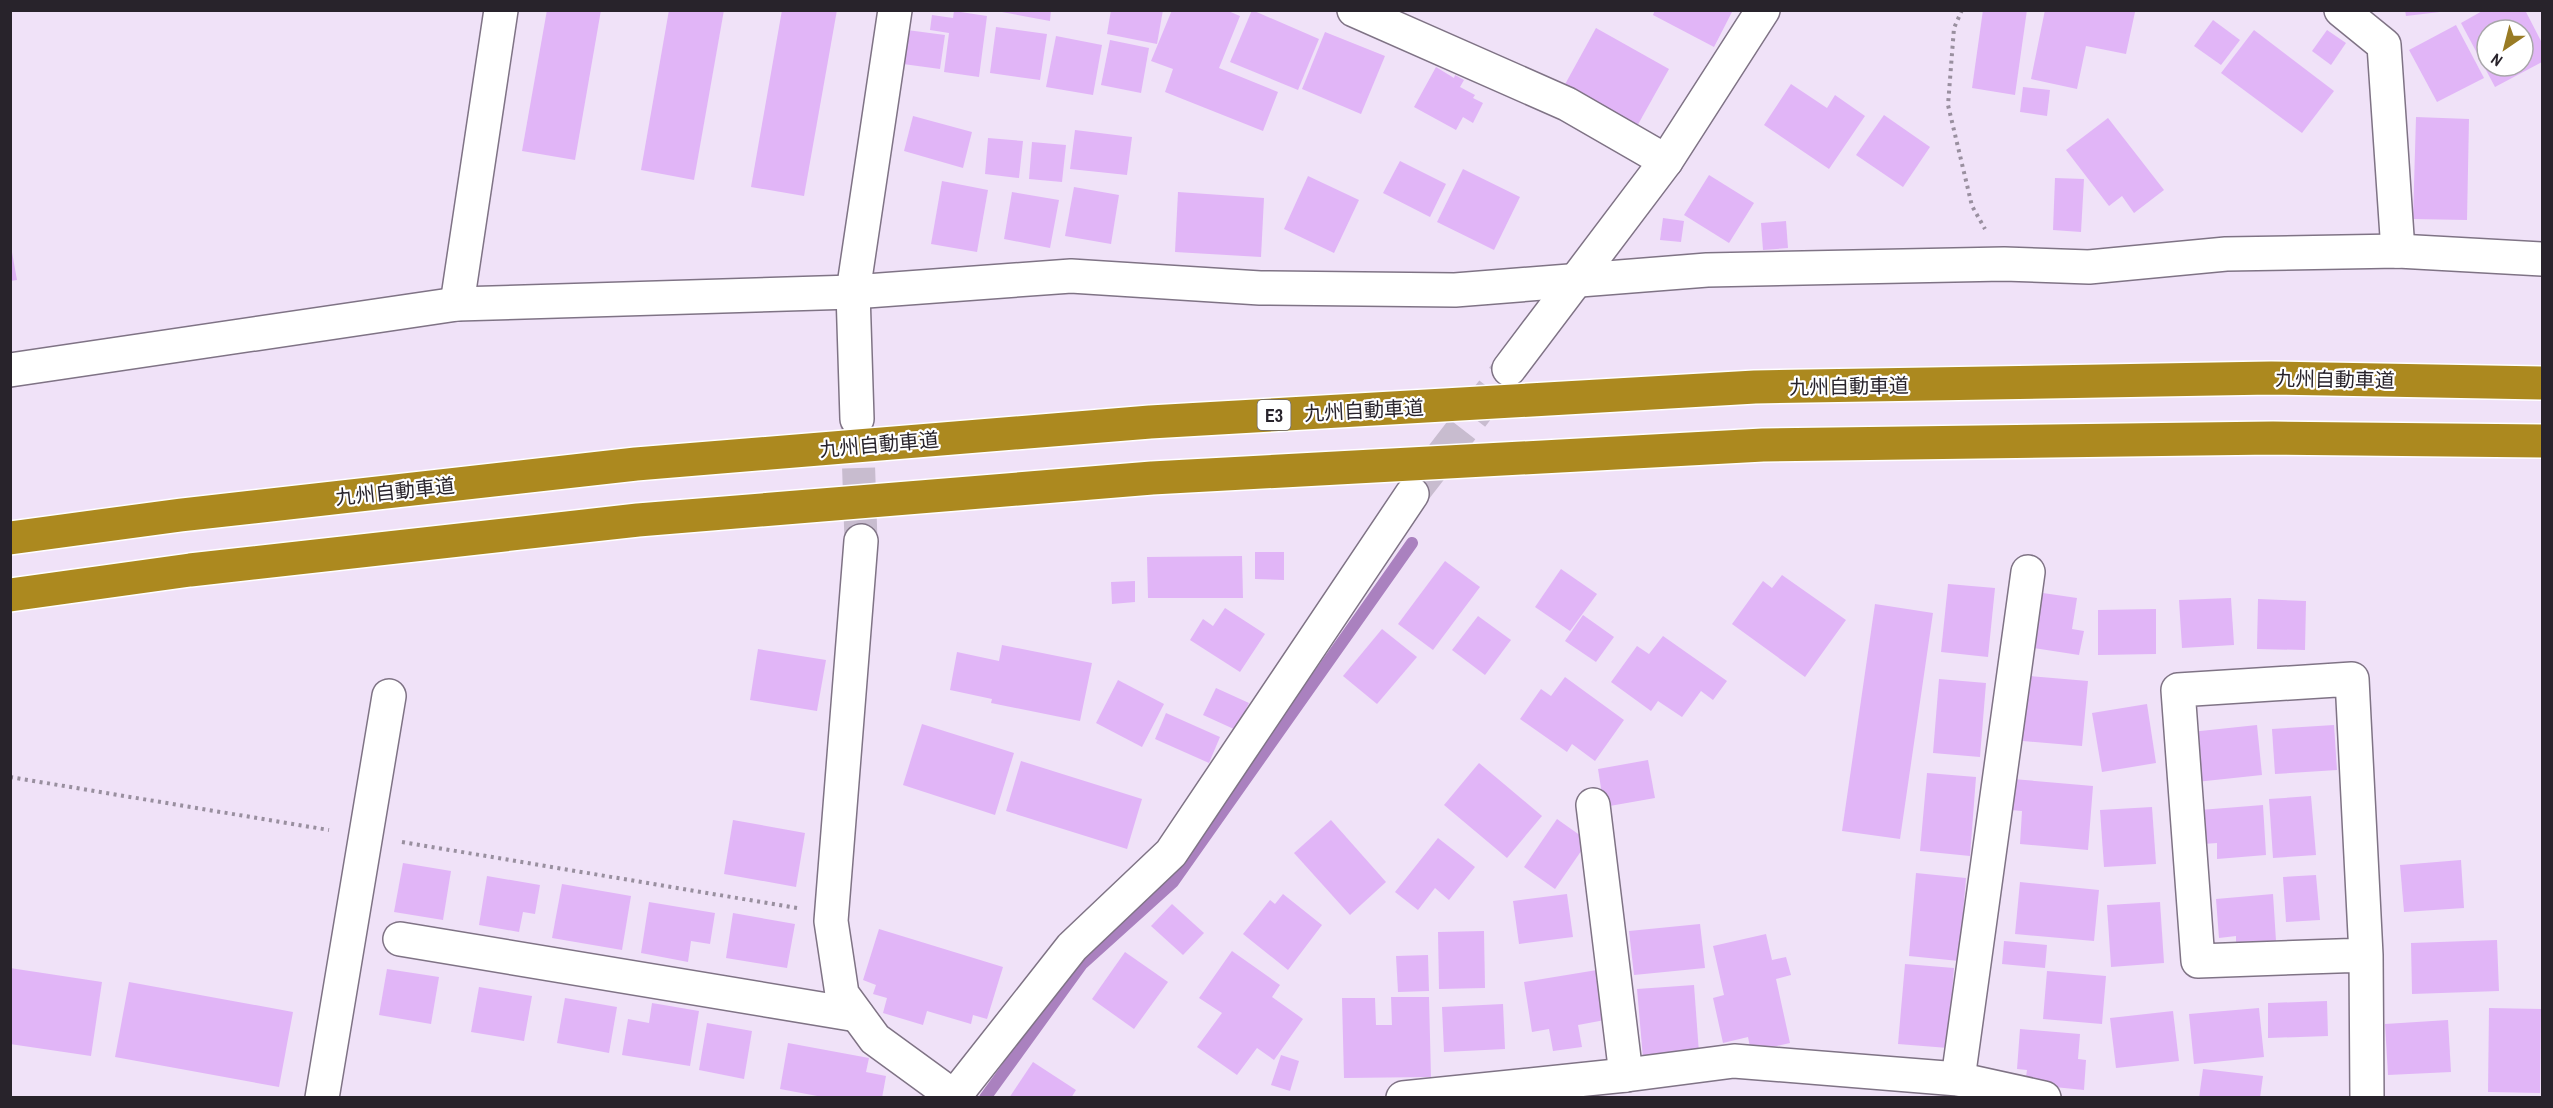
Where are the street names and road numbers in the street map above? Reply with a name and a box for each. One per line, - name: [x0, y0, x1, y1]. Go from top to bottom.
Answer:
- street label: 九州自動車道: [2275, 364, 2395, 394]
- street label: 九州自動車道: [1789, 371, 1909, 401]
- street label: 九州自動車道: [1303, 393, 1425, 427]
- road number: E3: [1258, 400, 1290, 430]
- street label: 九州自動車道: [818, 425, 940, 463]
- street label: 九州自動車道: [334, 471, 456, 511]

